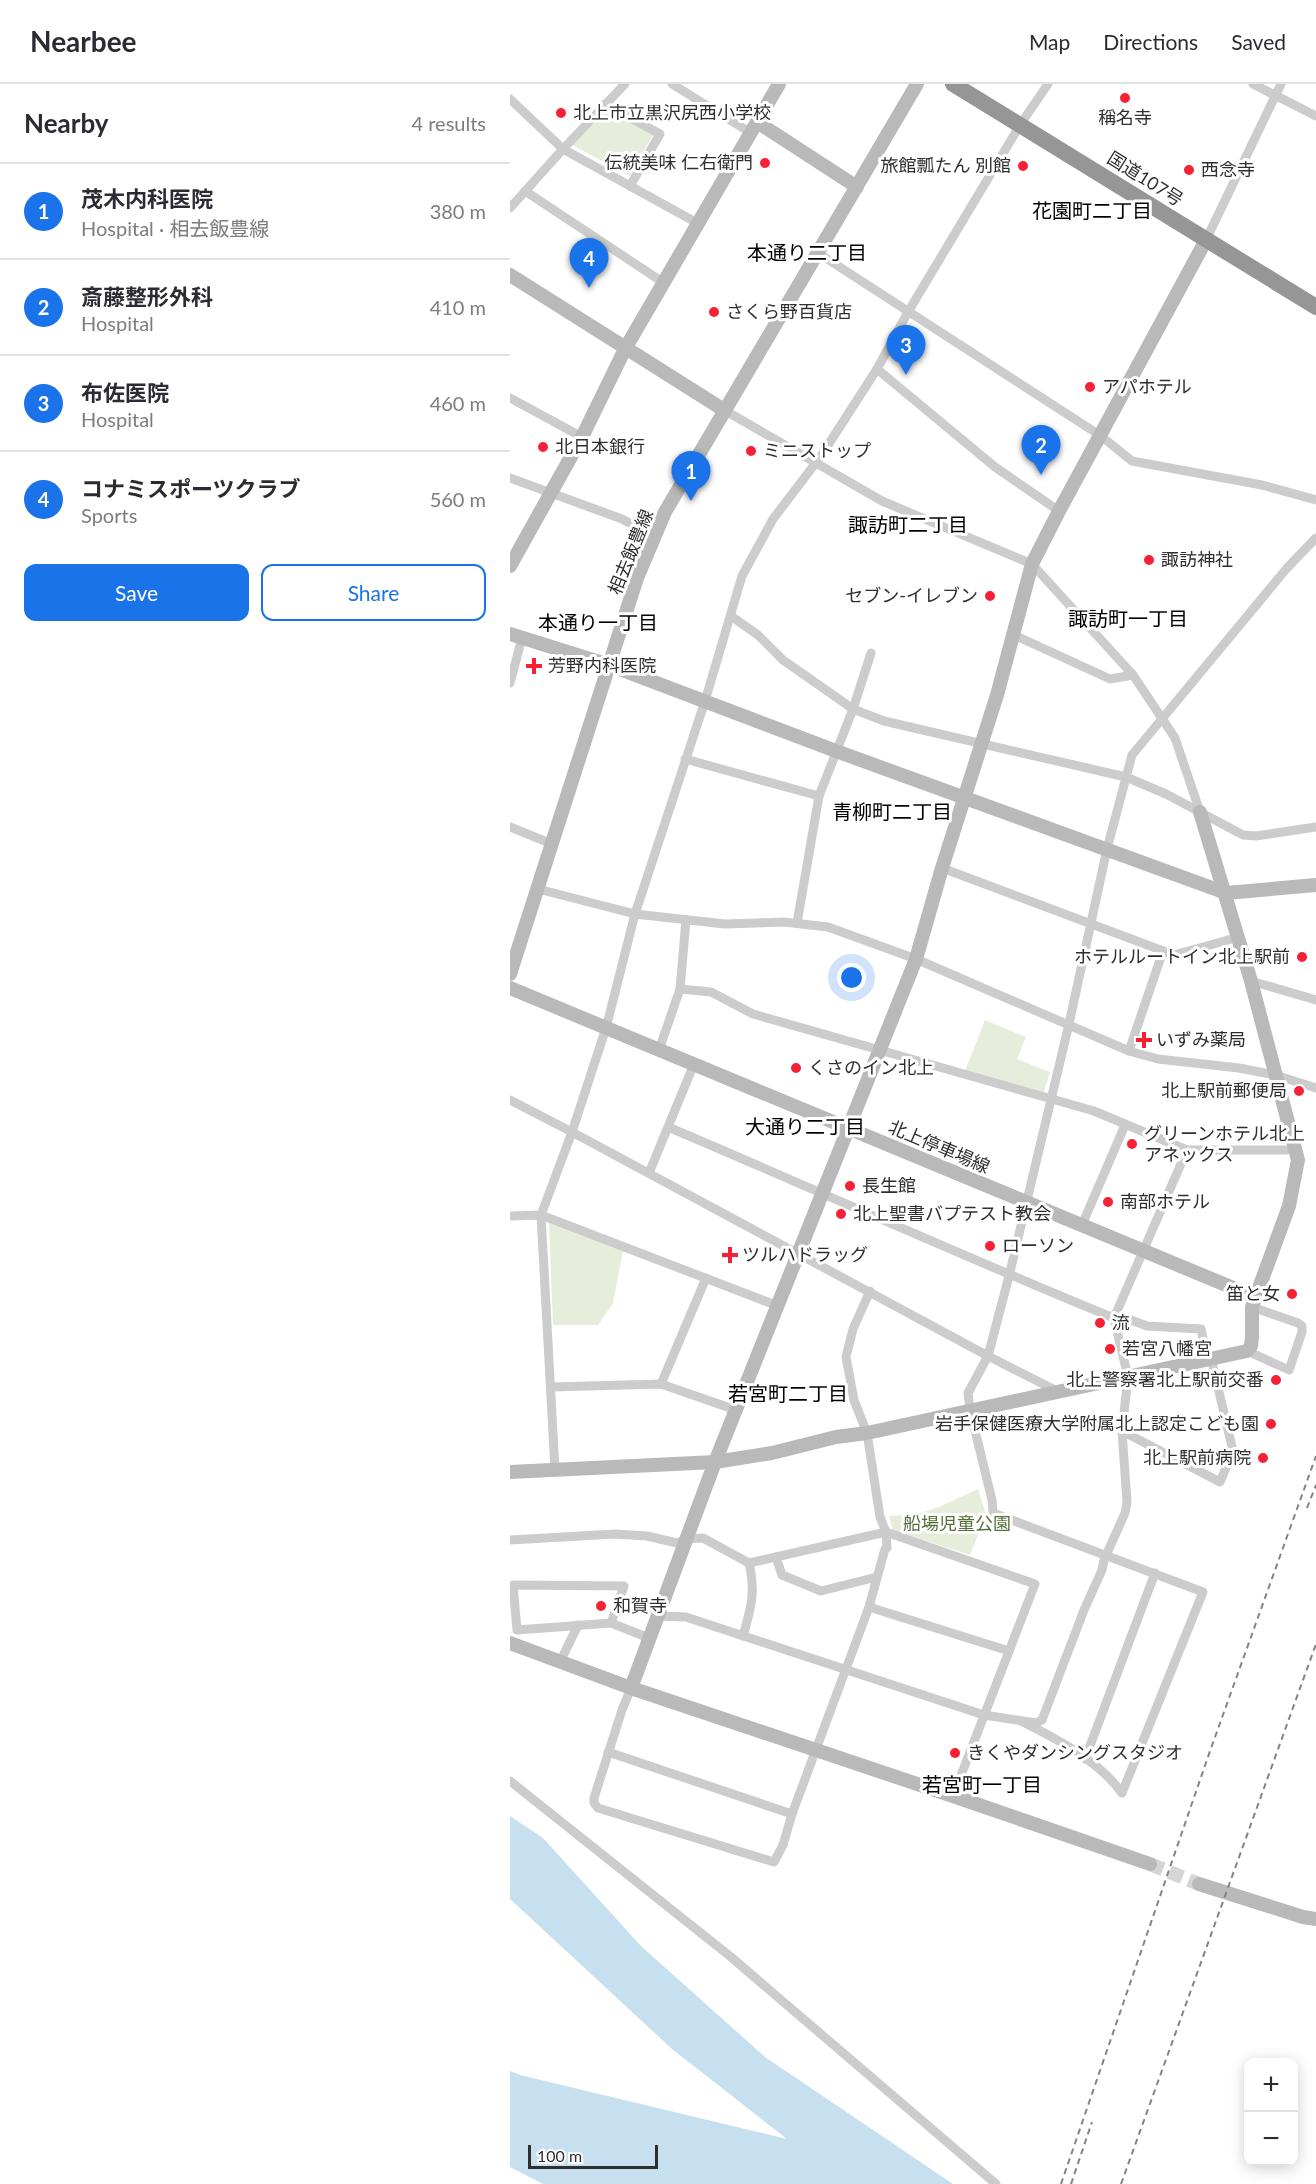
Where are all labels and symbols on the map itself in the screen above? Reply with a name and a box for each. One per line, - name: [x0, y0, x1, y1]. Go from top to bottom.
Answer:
- marker: 稱名寺: [1118, 91, 1132, 105]
- place label: 北上市立黒沢尻西小学校: [573, 101, 771, 123]
- marker: 北上市立黒沢尻西小学校: [554, 106, 568, 120]
- place label: 稱名寺: [1098, 106, 1152, 128]
- street label: 国道107号: [1104, 146, 1188, 210]
- place label: 伝統美味 仁右衛門: [604, 151, 753, 173]
- place label: 旅館瓢たん 別館: [880, 154, 1011, 176]
- marker: 伝統美味 仁右衛門: [758, 156, 772, 170]
- place label: 西念寺: [1201, 158, 1255, 180]
- marker: 旅館瓢たん 別館: [1016, 159, 1030, 173]
- marker: 西念寺: [1182, 163, 1196, 177]
- district label: 花園町二丁目: [1032, 198, 1152, 222]
- pin: 4: [570, 238, 608, 288]
- district label: 本通り二丁目: [747, 240, 867, 264]
- place label: さくら野百貨店: [726, 300, 852, 322]
- marker: さくら野百貨店: [707, 305, 721, 319]
- pin: 3: [886, 326, 926, 375]
- place label: アパホテル: [1102, 375, 1192, 397]
- marker: アパホテル: [1083, 380, 1097, 394]
- pin: 2: [1022, 426, 1060, 475]
- place label: 北日本銀行: [555, 435, 645, 457]
- place label: ミニストップ: [763, 439, 871, 461]
- marker: 北日本銀行: [536, 440, 550, 454]
- marker: ミニストップ: [744, 444, 758, 458]
- pin: 1: [672, 452, 711, 501]
- street label: 相去飯豊線: [603, 506, 657, 597]
- district label: 諏訪町二丁目: [848, 512, 968, 536]
- place label: 諏訪神社: [1161, 548, 1233, 570]
- marker: 諏訪神社: [1142, 553, 1156, 567]
- place label: セブン-イレブン: [845, 584, 978, 606]
- marker: セブン-イレブン: [983, 589, 997, 603]
- district label: 諏訪町一丁目: [1068, 606, 1188, 630]
- district label: 本通り一丁目: [538, 610, 658, 634]
- place label: 芳野内科医院: [548, 654, 656, 676]
- marker: 芳野内科医院: [525, 657, 543, 675]
- district label: 青柳町二丁目: [832, 799, 952, 823]
- place label: ホテルルートイン北上駅前: [1074, 945, 1290, 967]
- marker: ホテルルートイン北上駅前: [1295, 950, 1309, 964]
- your location: [837, 963, 866, 992]
- place label: いずみ薬局: [1156, 1028, 1246, 1050]
- marker: いずみ薬局: [1137, 1033, 1151, 1047]
- place label: くさのイン北上: [808, 1056, 934, 1078]
- marker: くさのイン北上: [789, 1061, 803, 1075]
- place label: 北上駅前郵便局: [1161, 1079, 1287, 1101]
- marker: 北上駅前郵便局: [1292, 1084, 1306, 1098]
- district label: 大通り二丁目: [745, 1114, 865, 1138]
- street label: 北上停車場線: [885, 1115, 993, 1177]
- place label: グリーンホテル北上 アネックス: [1144, 1122, 1305, 1165]
- marker: グリーンホテル北上 アネックス: [1125, 1137, 1139, 1151]
- place label: 長生館: [862, 1174, 916, 1196]
- marker: 長生館: [843, 1179, 857, 1193]
- place label: 南部ホテル: [1120, 1190, 1210, 1212]
- marker: 南部ホテル: [1101, 1195, 1115, 1209]
- place label: 北上聖書バプテスト教会: [853, 1202, 1051, 1224]
- marker: 北上聖書バプテスト教会: [834, 1207, 848, 1221]
- place label: ローソン: [1002, 1234, 1074, 1256]
- marker: ローソン: [983, 1239, 997, 1253]
- place label: ツルハドラッグ: [742, 1243, 868, 1265]
- marker: ツルハドラッグ: [723, 1248, 737, 1262]
- place label: 笛と女: [1226, 1282, 1280, 1304]
- marker: 笛と女: [1285, 1287, 1299, 1301]
- place label: 流: [1112, 1311, 1130, 1333]
- marker: 流: [1093, 1316, 1107, 1330]
- place label: 若宮八幡宮: [1122, 1337, 1212, 1359]
- marker: 若宮八幡宮: [1103, 1342, 1117, 1356]
- place label: 北上警察署北上駅前交番: [1066, 1368, 1264, 1390]
- marker: 北上警察署北上駅前交番: [1269, 1373, 1283, 1387]
- district label: 若宮町二丁目: [728, 1381, 848, 1405]
- place label: 岩手保健医療大学附属北上認定こども園: [935, 1412, 1259, 1434]
- marker: 岩手保健医療大学附属北上認定こども園: [1264, 1417, 1278, 1431]
- place label: 北上駅前病院: [1143, 1446, 1251, 1468]
- marker: 北上駅前病院: [1256, 1451, 1270, 1465]
- park label: 船場児童公園: [903, 1512, 1011, 1534]
- place label: 和賀寺: [613, 1594, 667, 1616]
- marker: 和賀寺: [594, 1599, 608, 1613]
- place label: きくやダンシングスタジオ: [967, 1741, 1183, 1763]
- marker: きくやダンシングスタジオ: [948, 1746, 962, 1760]
- district label: 若宮町一丁目: [922, 1772, 1042, 1796]
- scale bar: [528, 2142, 658, 2170]

